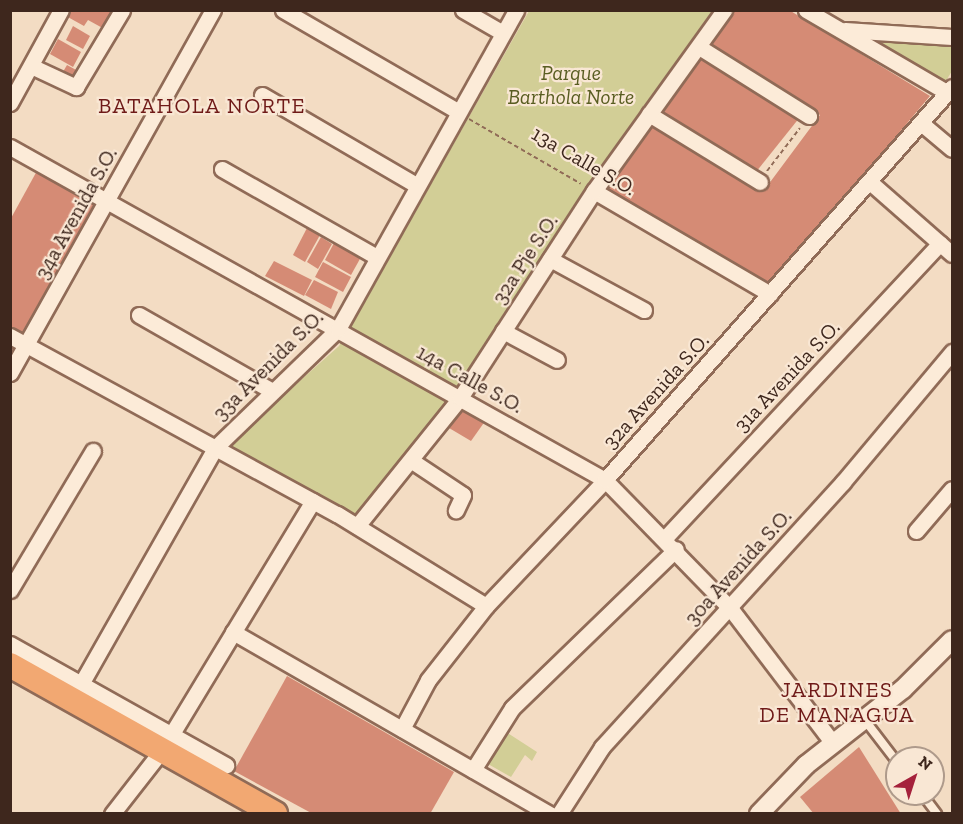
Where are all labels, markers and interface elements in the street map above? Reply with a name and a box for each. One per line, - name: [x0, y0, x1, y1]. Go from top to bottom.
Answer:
- park label: Parque Barthola Norte: [508, 60, 634, 110]
- district label: BATAHOLA NORTE: [98, 93, 306, 119]
- street label: 13a Calle S.O.: [527, 121, 641, 201]
- street label: 34a Avenida S.O.: [29, 142, 123, 284]
- street label: 32a Pje S.O.: [487, 209, 563, 309]
- street label: 33a Avenida S.O.: [207, 304, 329, 426]
- street label: 31a Avenida S.O.: [729, 315, 845, 437]
- street label: 32a Avenida S.O.: [597, 328, 715, 454]
- street label: 14a Calle S.O.: [412, 339, 528, 419]
- street label: 30a Avenida S.O.: [679, 503, 797, 631]
- district label: JARDINES DE MANAGUA: [759, 676, 915, 728]
- north arrow: [885, 746, 945, 806]
- text: N: [915, 752, 936, 774]

